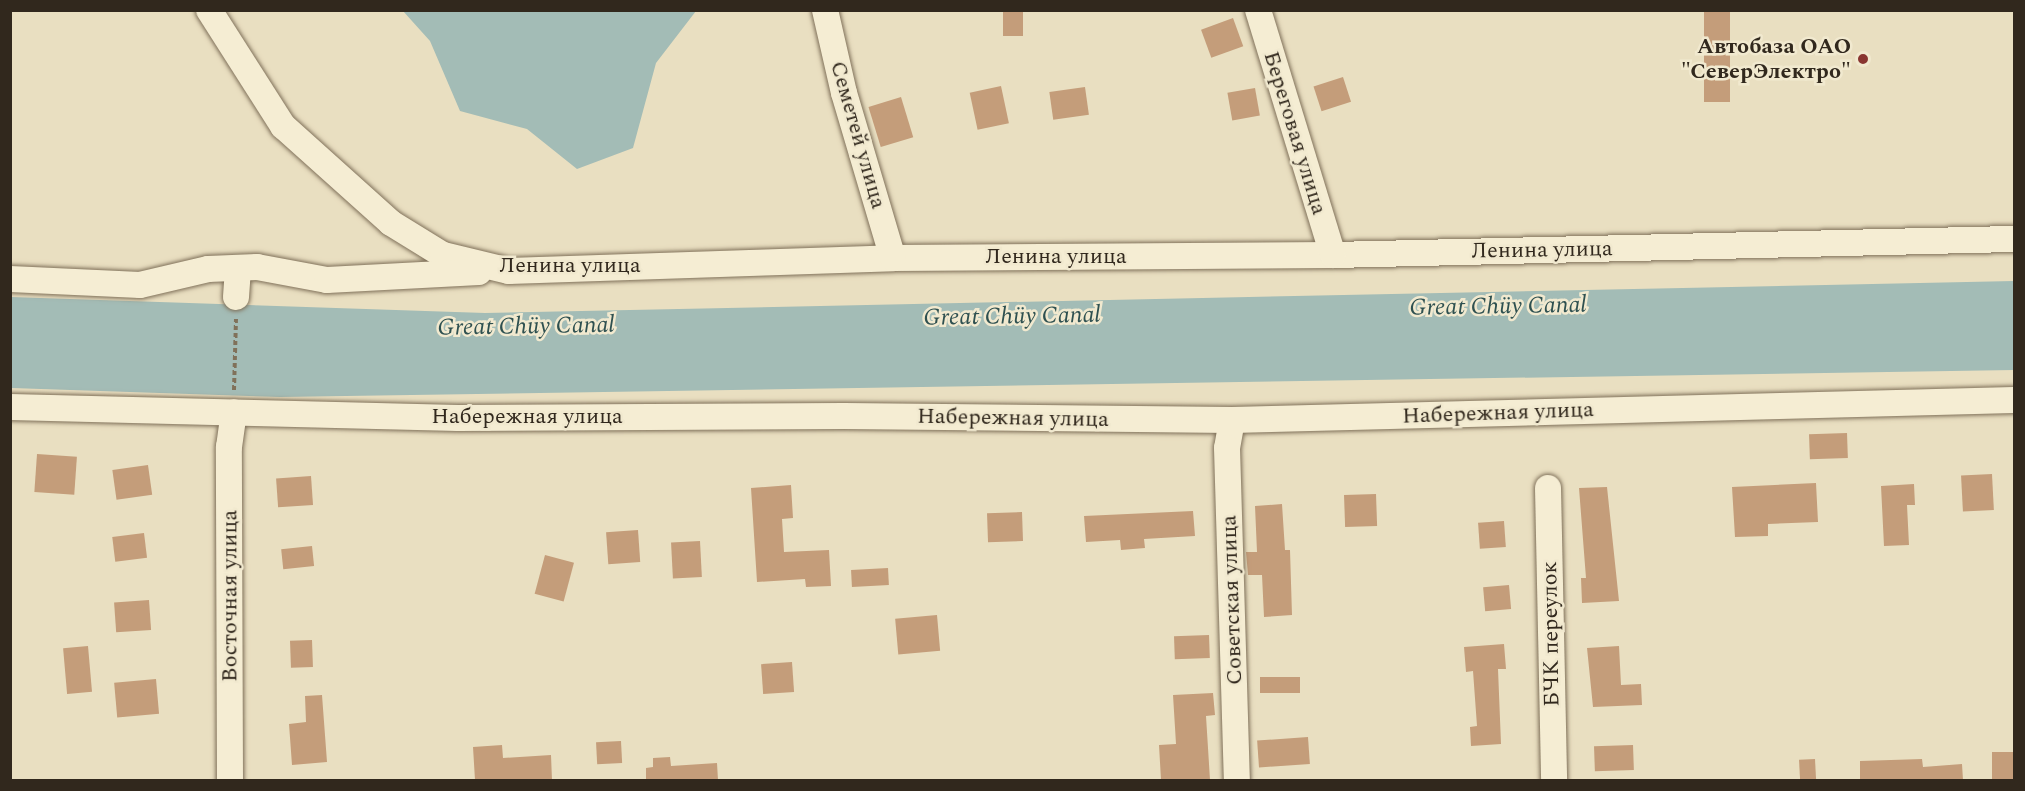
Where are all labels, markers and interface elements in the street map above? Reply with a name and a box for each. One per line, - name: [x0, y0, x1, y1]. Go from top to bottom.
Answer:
- place label: Автобаза ОАО "СеверЭлектро": [1681, 33, 1851, 84]
- street label: Береговая улица: [1258, 48, 1332, 218]
- marker: Автобаза ОАО "СеверЭлектро": [1856, 52, 1870, 66]
- street label: Семетей улица: [824, 58, 892, 212]
- street label: Ленина улица: [1471, 236, 1613, 264]
- street label: Ленина улица: [985, 244, 1127, 270]
- street label: Ленина улица: [499, 253, 641, 279]
- water label: Great Chüy Canal: [1409, 291, 1587, 323]
- water label: Great Chüy Canal: [923, 301, 1101, 333]
- water label: Great Chüy Canal: [437, 311, 615, 343]
- street label: Набережная улица: [1402, 396, 1594, 430]
- street label: Набережная улица: [917, 403, 1109, 433]
- street label: Набережная улица: [431, 404, 623, 430]
- street label: Восточная улица: [217, 510, 243, 682]
- street label: Советская улица: [1216, 515, 1248, 685]
- street label: БЧК переулок: [1537, 561, 1565, 707]

